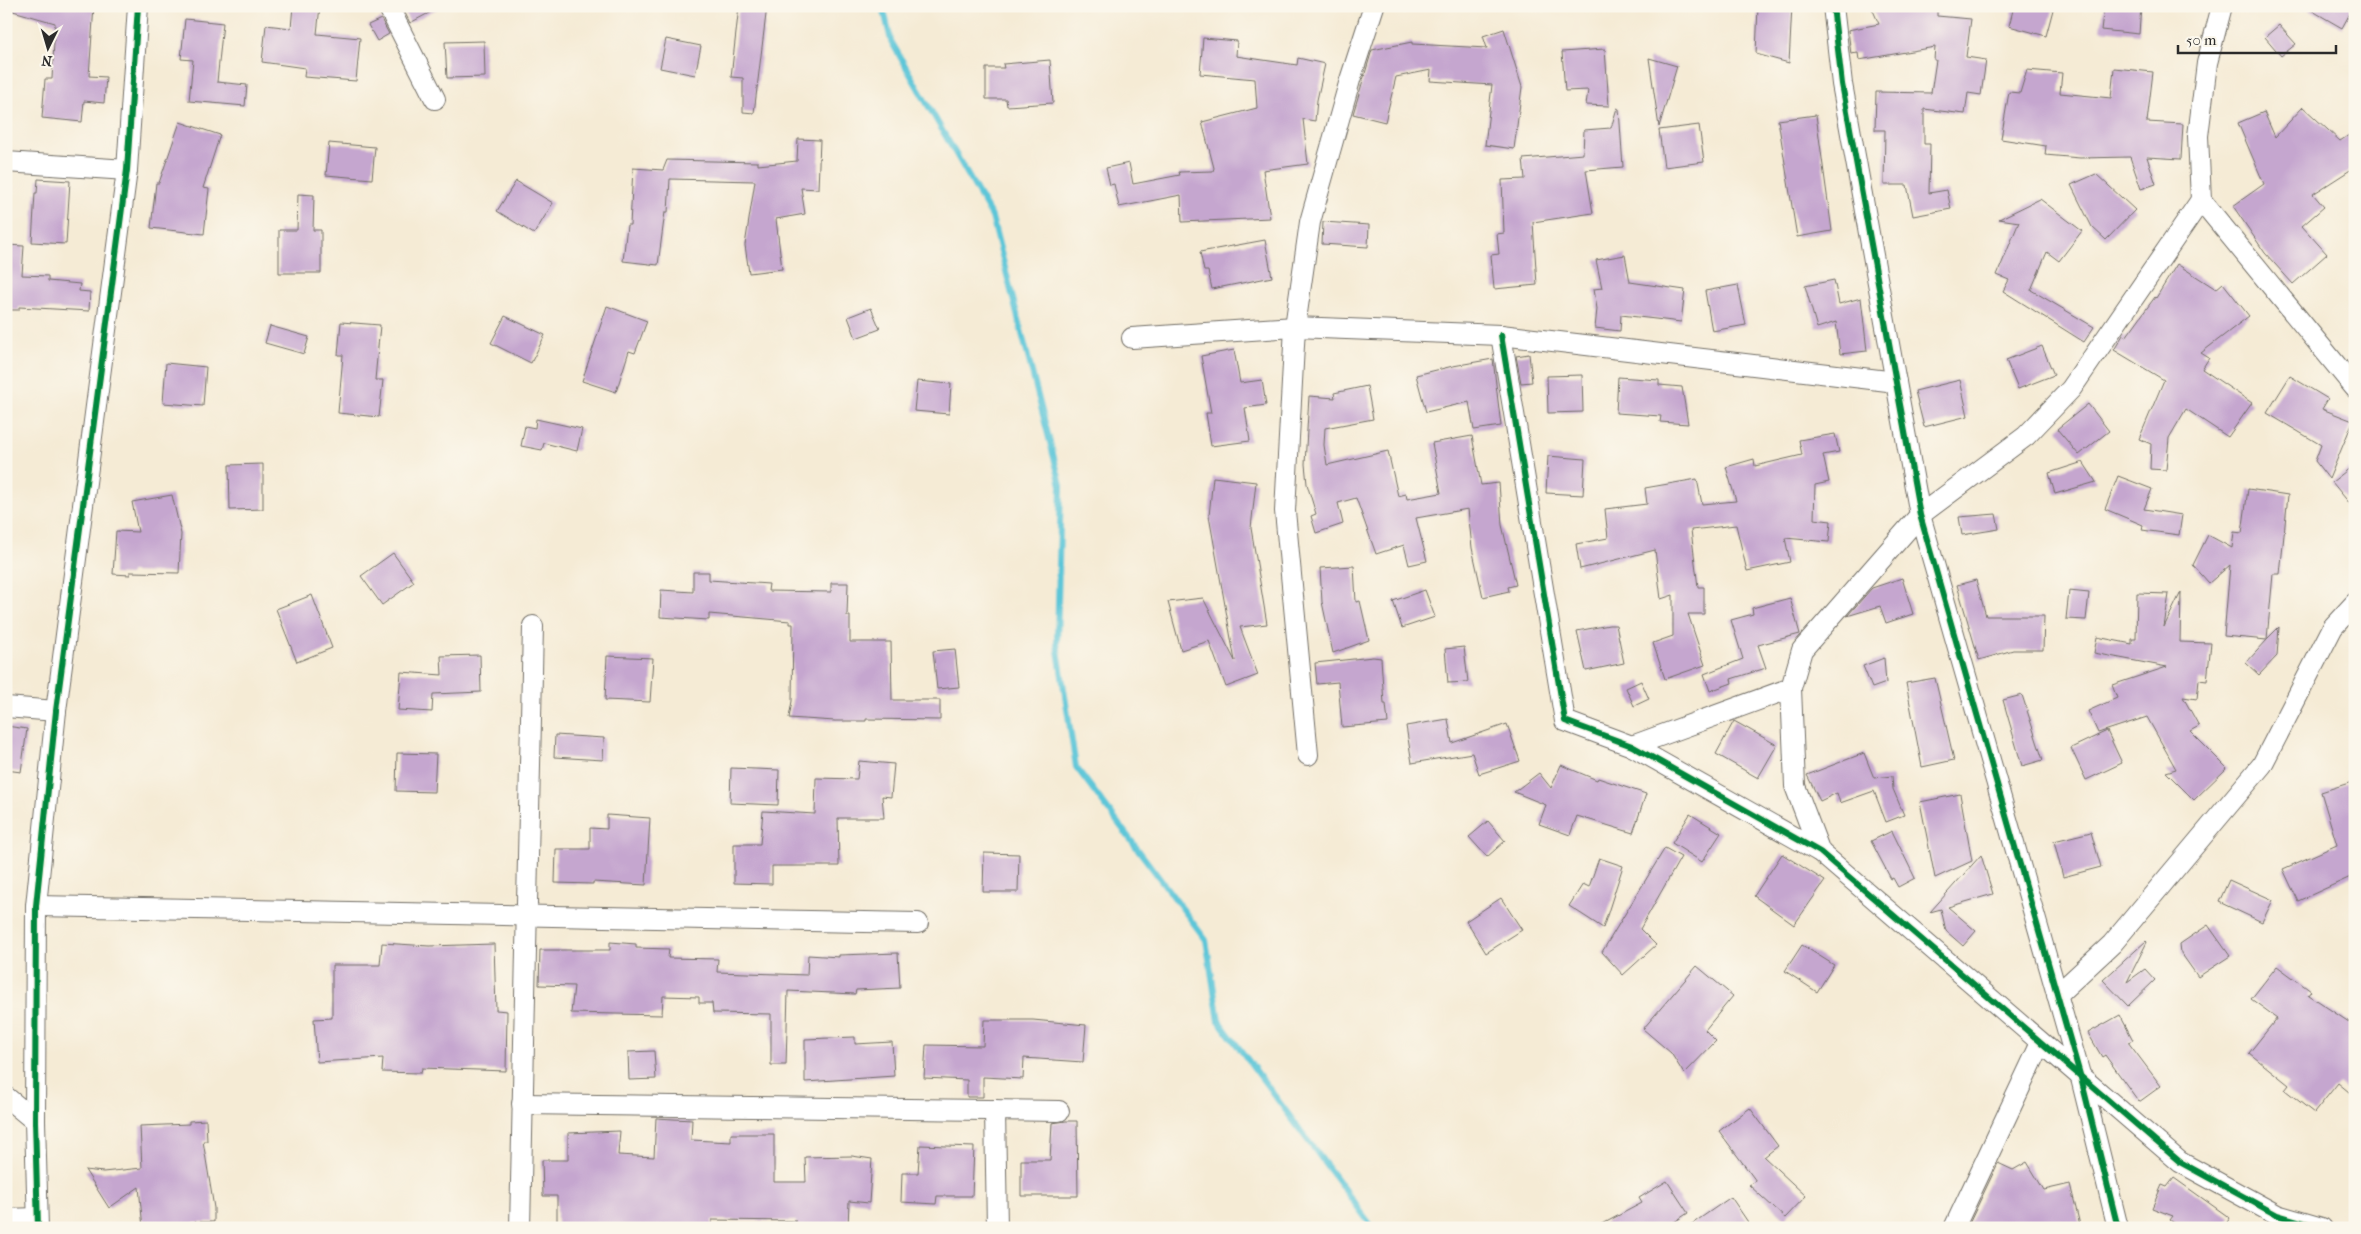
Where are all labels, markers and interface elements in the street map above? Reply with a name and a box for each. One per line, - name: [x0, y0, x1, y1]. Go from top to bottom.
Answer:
- north arrow: [22, 22, 72, 72]
- scale bar: [2178, 22, 2336, 54]
- text: 50 m: [2186, 31, 2217, 49]
- text: N: [41, 51, 53, 69]

